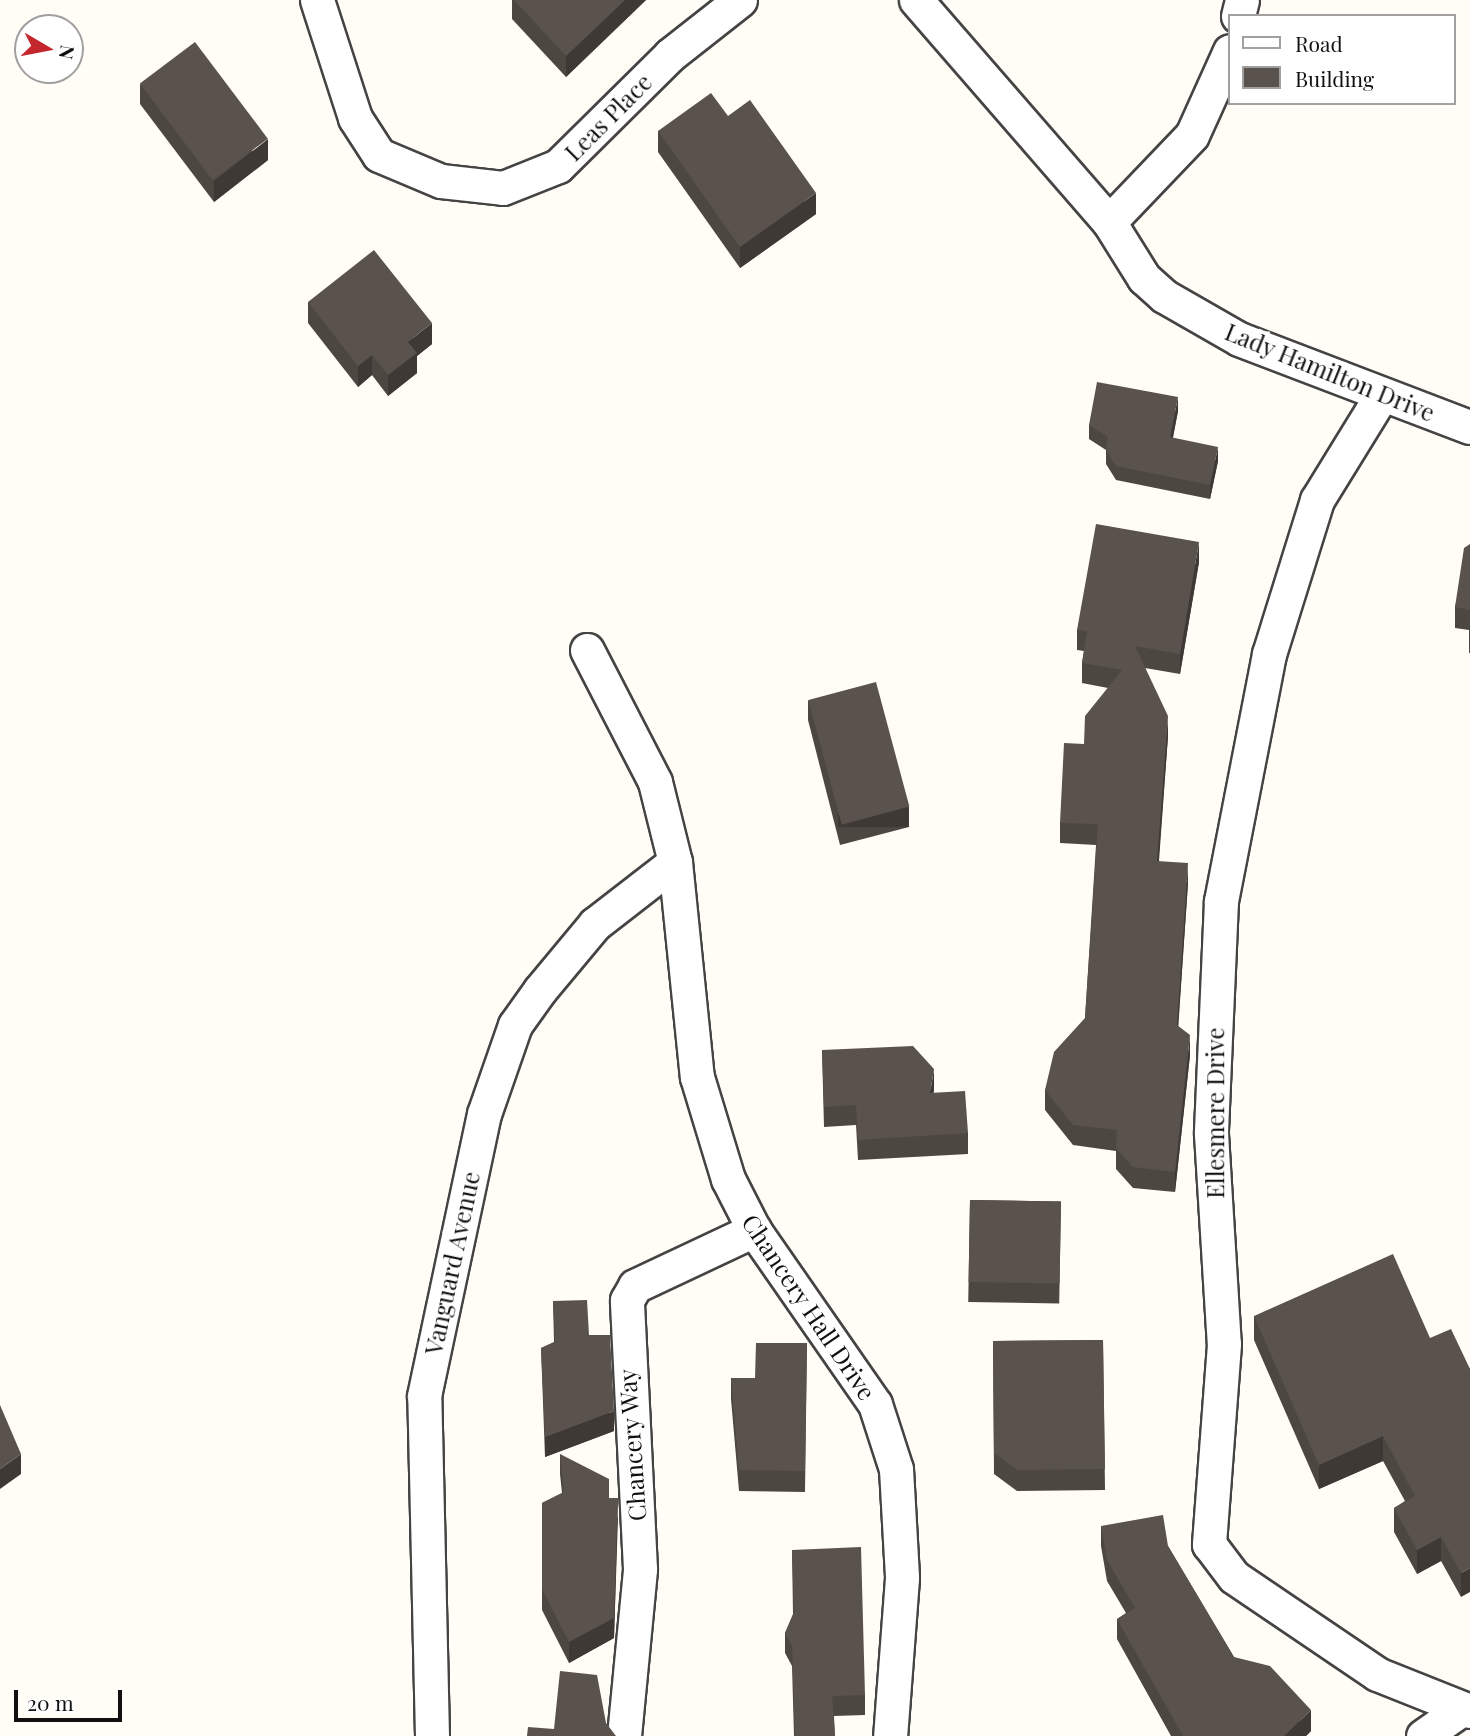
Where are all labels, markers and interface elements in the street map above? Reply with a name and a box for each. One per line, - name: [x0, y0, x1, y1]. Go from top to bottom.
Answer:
- north arrow: [14, 14, 84, 84]
- legend: [1228, 14, 1456, 105]
- text: Road: [1295, 29, 1343, 57]
- text: N: [54, 43, 82, 61]
- text: Building: [1295, 64, 1374, 92]
- street label: Leas Place: [558, 67, 658, 167]
- street label: Lady Hamilton Drive: [1221, 317, 1439, 427]
- street label: Ellesmere Drive: [1201, 1027, 1229, 1199]
- street label: Vanguard Avenue: [418, 1168, 486, 1358]
- street label: Chancery Hall Drive: [736, 1209, 882, 1405]
- street label: Chancery Way: [612, 1367, 652, 1523]
- scale bar: [18, 1676, 126, 1720]
- text: 20 m: [27, 1688, 74, 1716]

